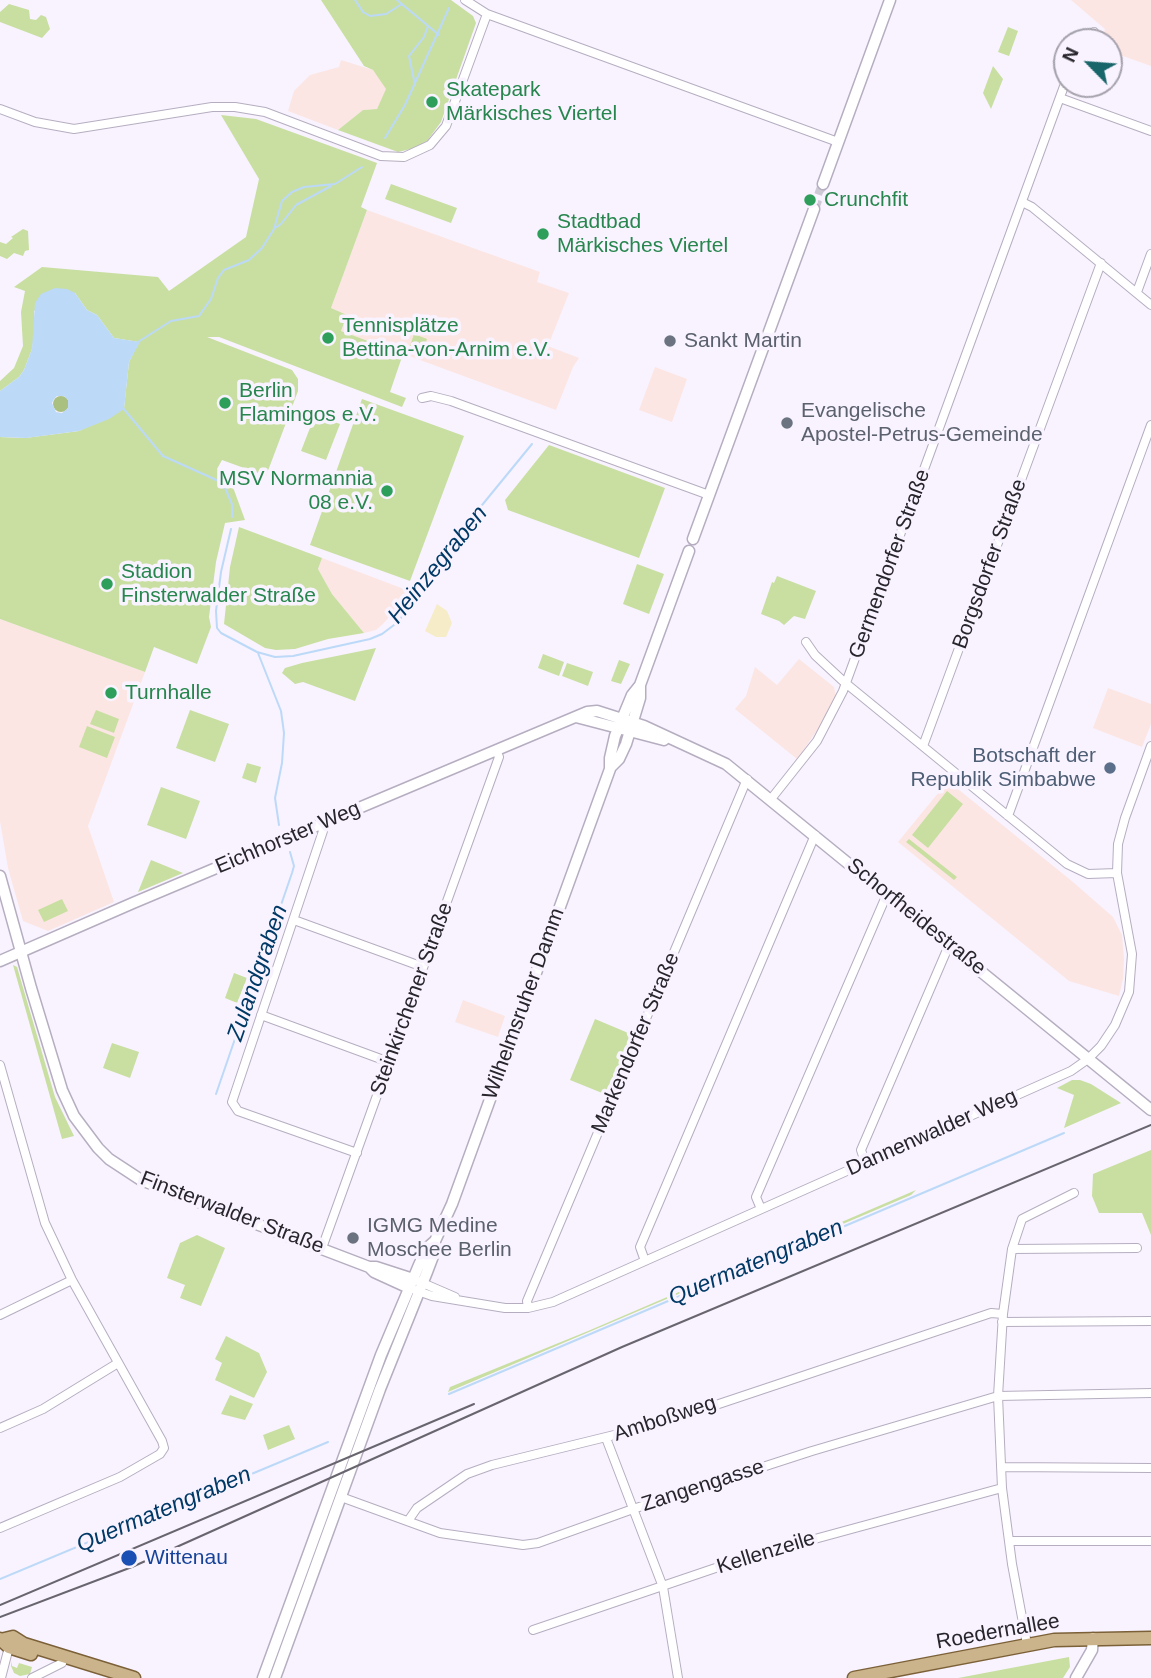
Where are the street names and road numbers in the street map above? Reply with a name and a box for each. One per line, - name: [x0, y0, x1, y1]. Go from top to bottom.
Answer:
- street label: Germendorfer Straße: [844, 466, 936, 662]
- street label: Borgsdorfer Straße: [948, 476, 1032, 652]
- street label: Eichhorster Weg: [212, 796, 364, 880]
- street label: Schorfheidestraße: [841, 853, 991, 981]
- street label: Steinkirchener Straße: [365, 899, 459, 1099]
- street label: Wilhelmsruher Damm: [478, 905, 570, 1103]
- street label: Markendorfer Straße: [587, 949, 685, 1137]
- street label: Dannenwalder Weg: [843, 1084, 1021, 1182]
- street label: Finsterwalder Straße: [137, 1166, 327, 1260]
- street label: Amboßweg: [611, 1391, 719, 1447]
- street label: Zangengasse: [639, 1454, 767, 1518]
- street label: Kellenzeile: [714, 1526, 818, 1580]
- street label: Roedernallee: [934, 1609, 1062, 1655]

